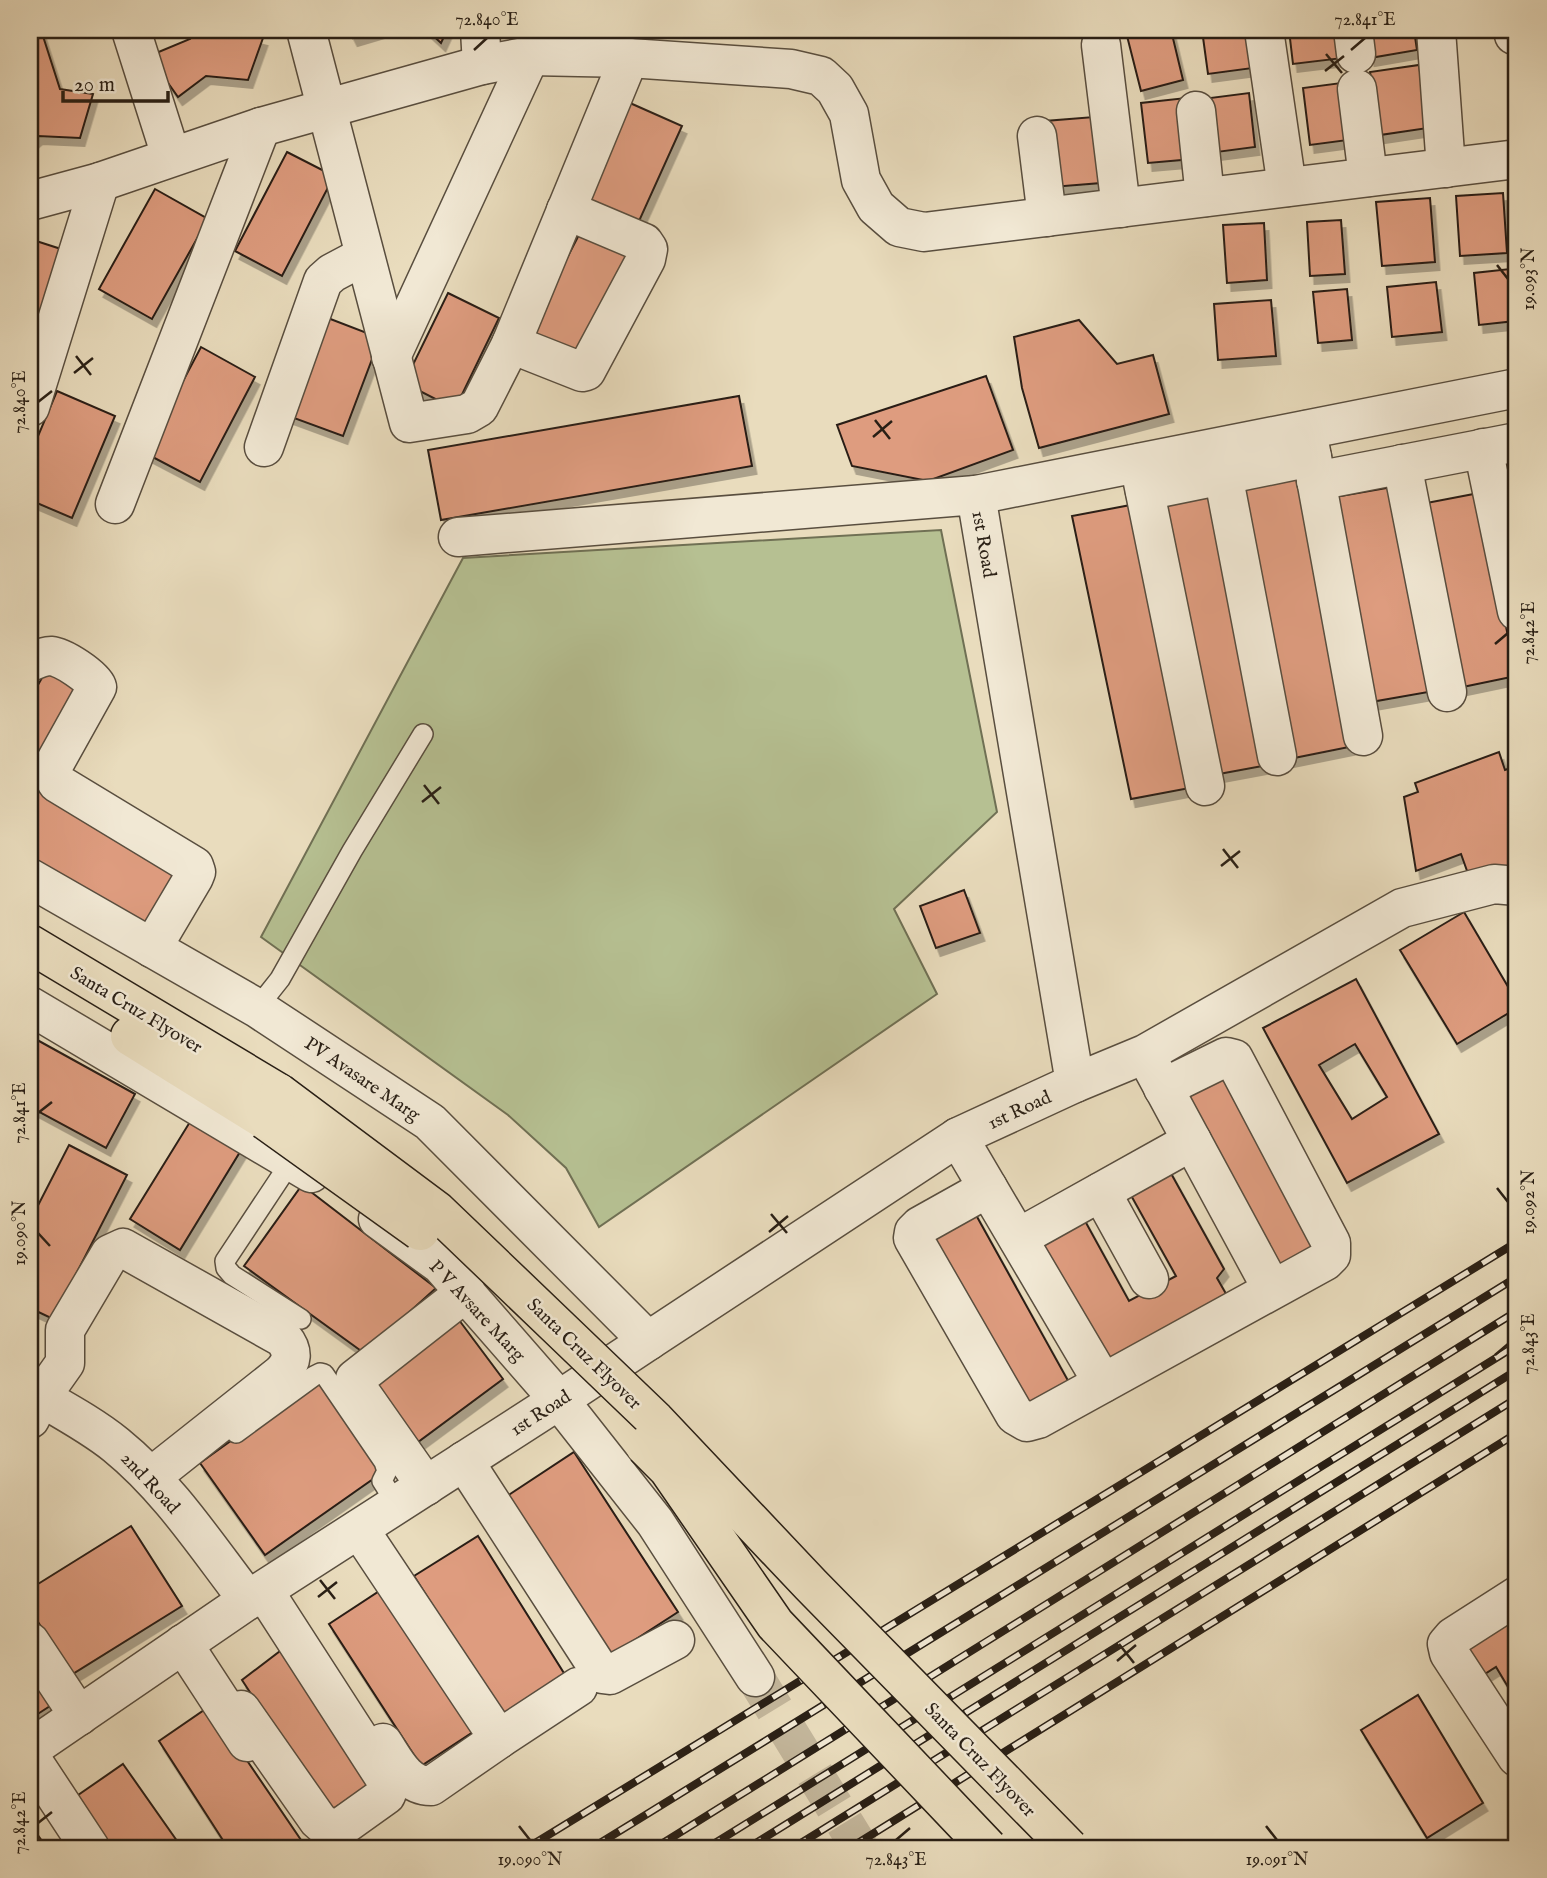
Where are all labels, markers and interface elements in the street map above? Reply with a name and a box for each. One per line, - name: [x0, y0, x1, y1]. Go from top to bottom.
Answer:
- text: 72.840°E: [455, 9, 519, 32]
- text: 72.841°E: [1334, 9, 1396, 32]
- scale bar: [63, 60, 168, 104]
- text: 20 m: [74, 72, 115, 99]
- text: 19.093°N: [1518, 247, 1541, 311]
- text: 72.840°E: [9, 370, 32, 434]
- street label: 1st Road: [965, 509, 1001, 580]
- text: 72.842°E: [1518, 601, 1541, 665]
- street label: Santa Cruz Flyover: [65, 962, 207, 1060]
- street label: PV Avasare Marg: [299, 1032, 425, 1128]
- text: 72.841°E: [9, 1082, 32, 1144]
- street label: 1st Road: [984, 1085, 1056, 1136]
- text: 19.092°N: [1518, 1169, 1541, 1234]
- text: 19.090°N: [9, 1200, 32, 1266]
- street label: P V Avsare Marg: [423, 1255, 530, 1368]
- street label: Santa Cruz Flyover: [521, 1294, 646, 1415]
- text: 72.843°E: [1518, 1313, 1541, 1375]
- street label: 1st Road: [506, 1385, 577, 1442]
- street label: 2nd Road: [115, 1447, 185, 1520]
- street label: Santa Cruz Flyover: [919, 1698, 1040, 1823]
- text: 72.842°E: [9, 1791, 32, 1855]
- text: 19.090°N: [497, 1849, 563, 1872]
- text: 72.843°E: [865, 1849, 927, 1872]
- text: 19.091°N: [1245, 1849, 1309, 1872]

